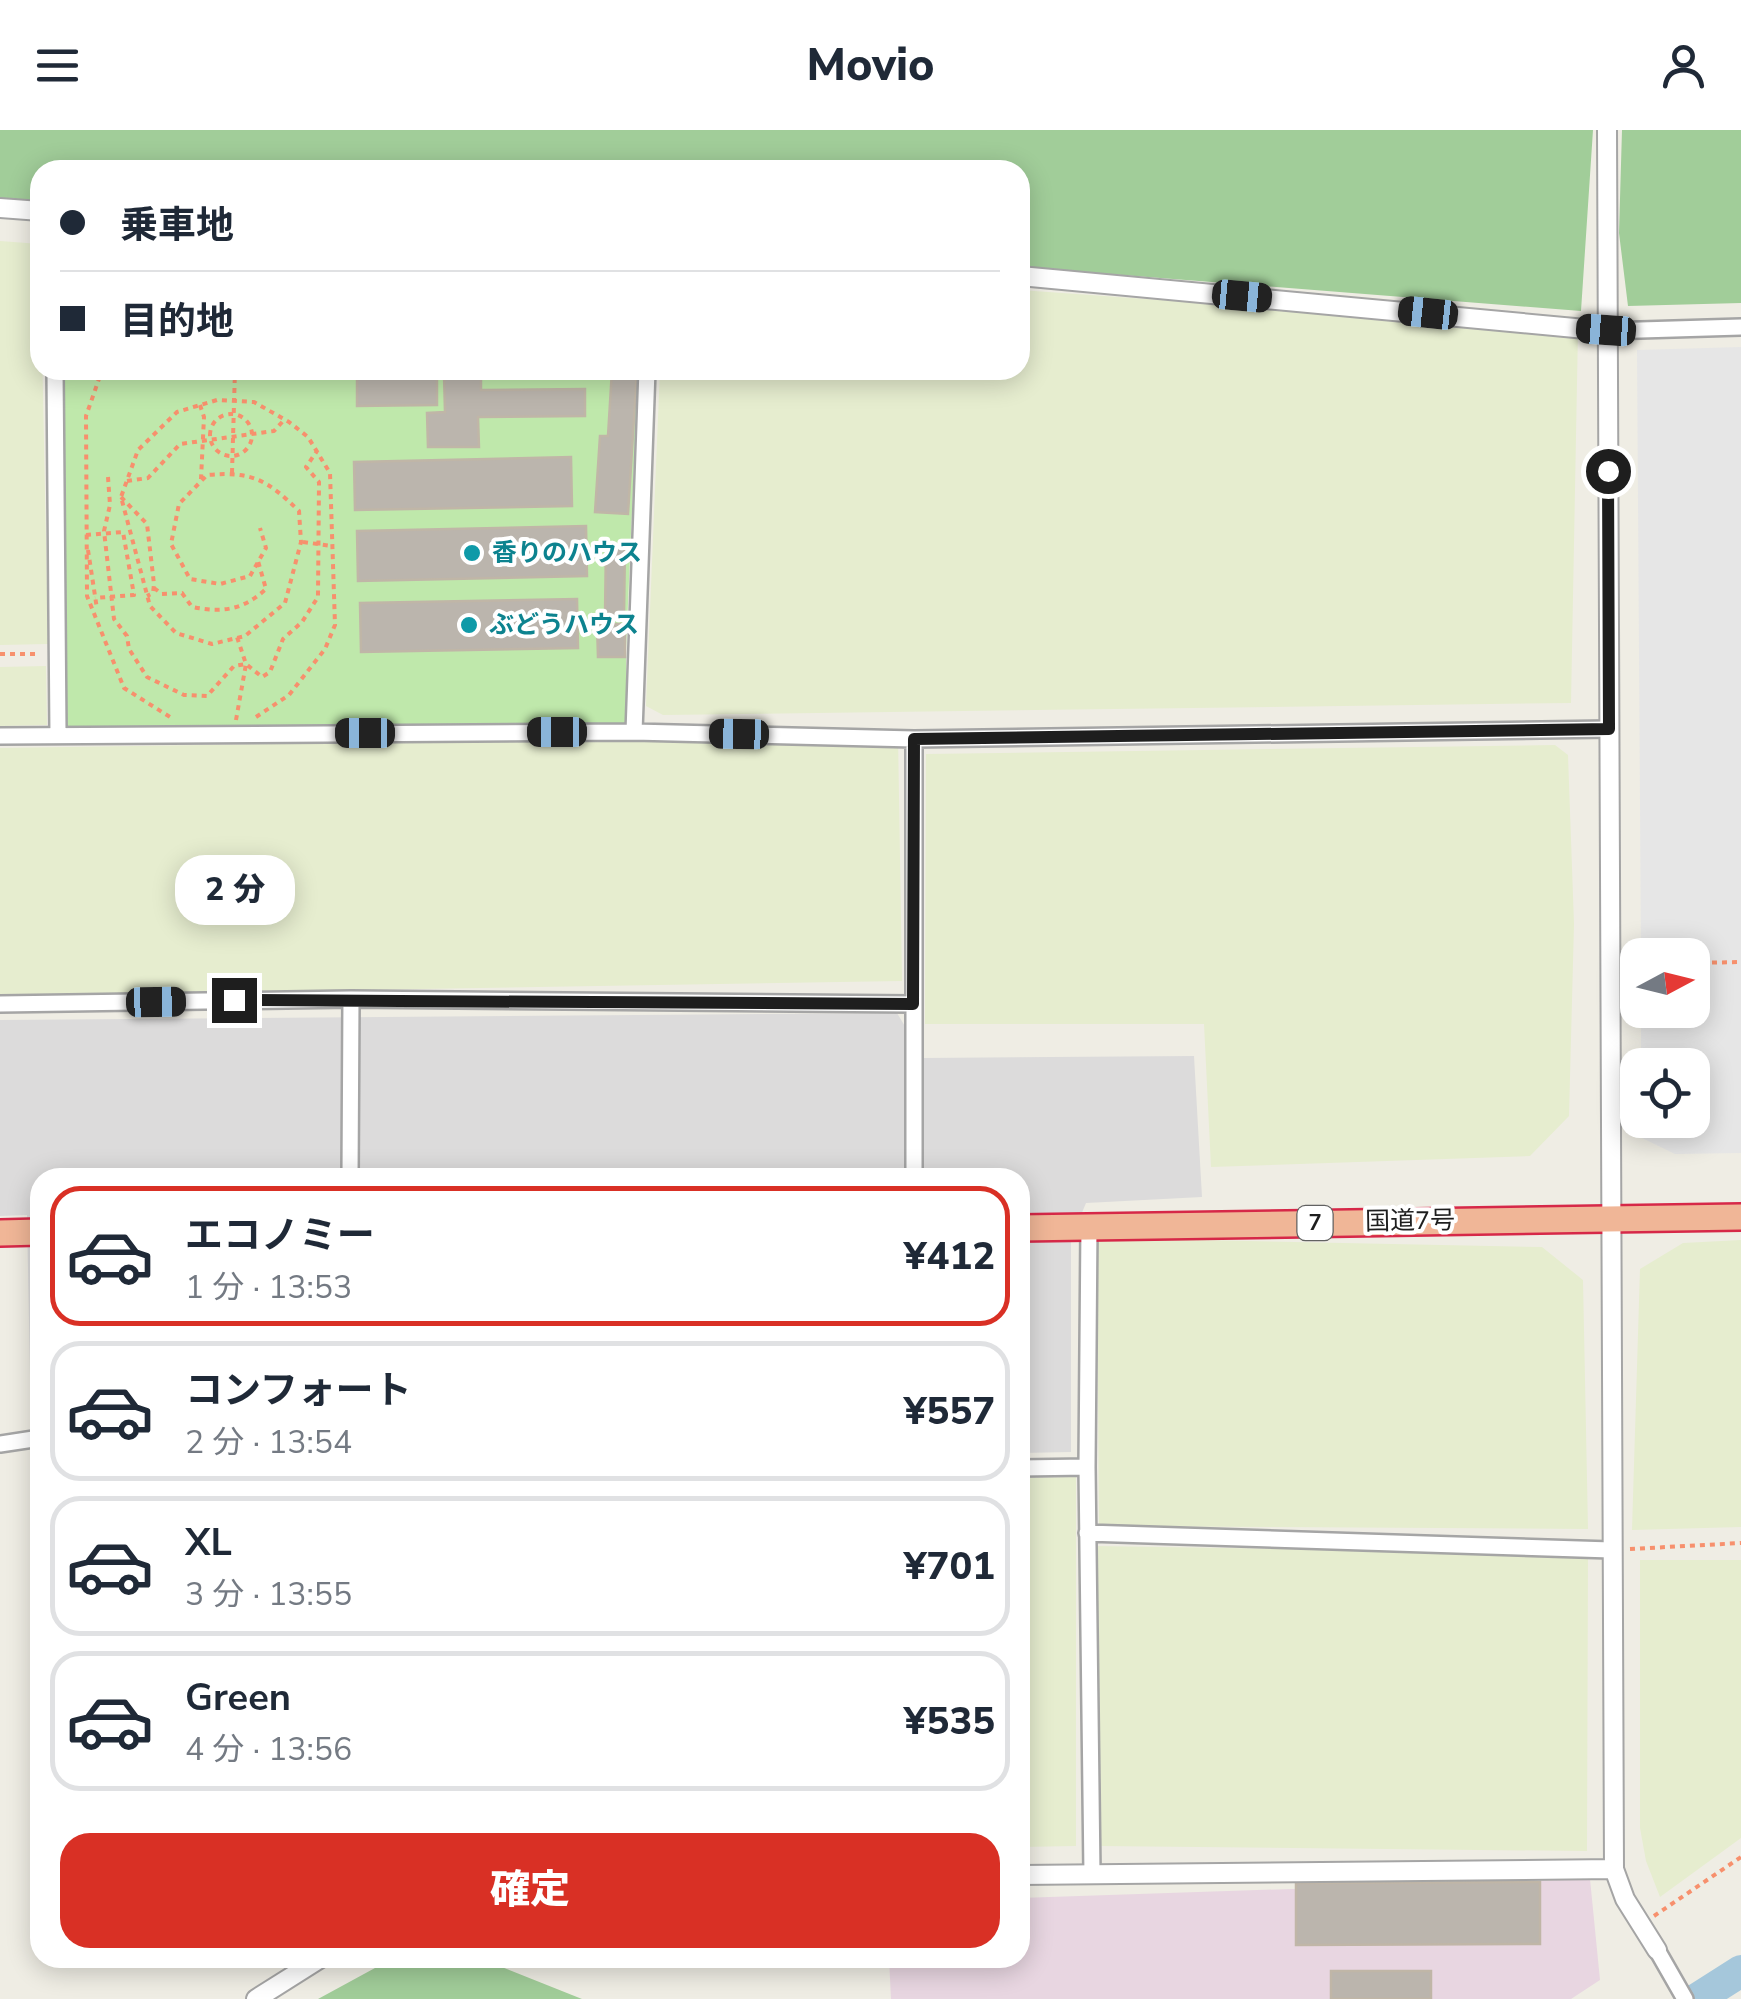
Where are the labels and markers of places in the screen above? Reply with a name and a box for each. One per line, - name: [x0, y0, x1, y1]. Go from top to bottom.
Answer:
- place label: 香りのハウス: [492, 536, 642, 570]
- marker: 香りのハウス: [461, 542, 483, 564]
- place label: ぶどうハウス: [489, 608, 639, 642]
- marker: ぶどうハウス: [458, 614, 480, 636]

